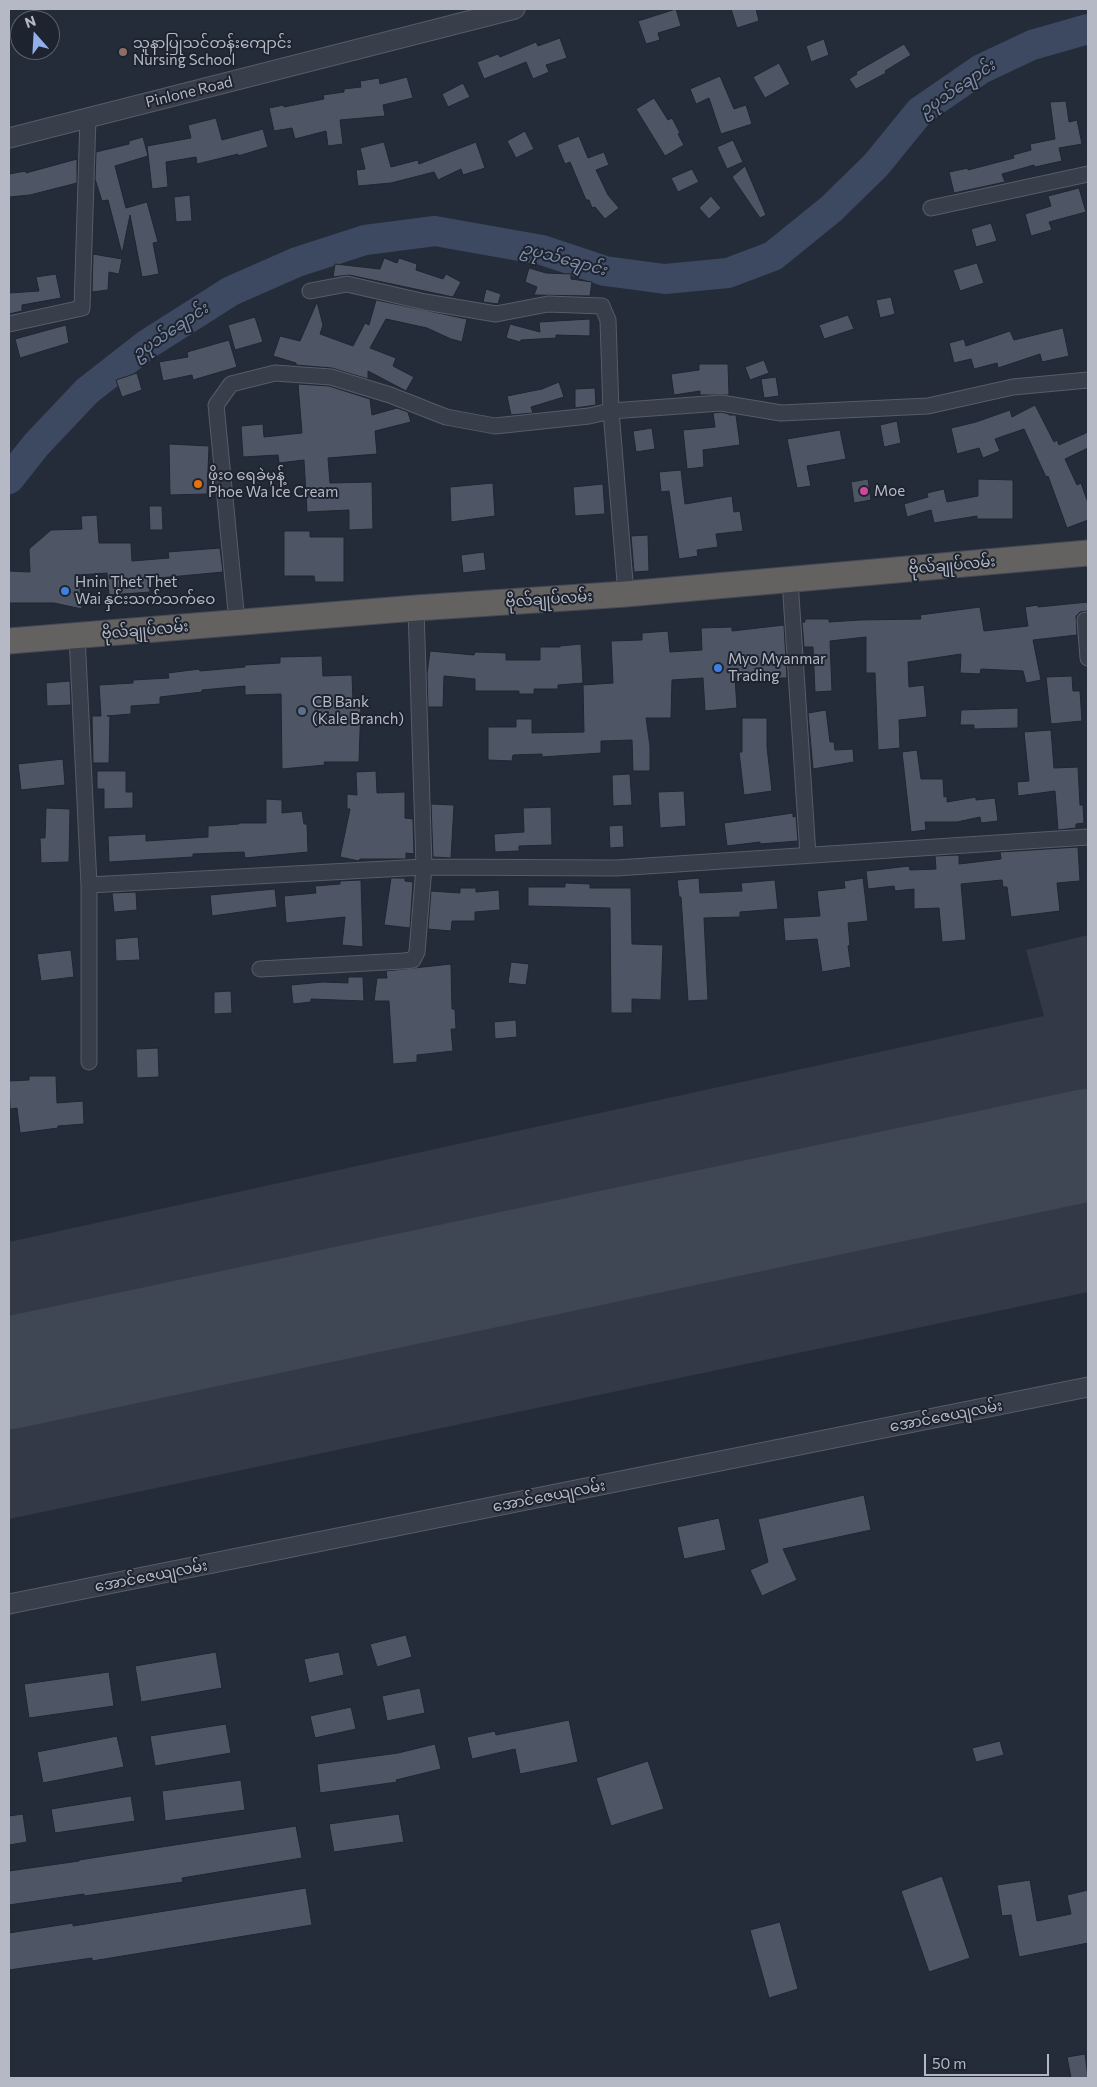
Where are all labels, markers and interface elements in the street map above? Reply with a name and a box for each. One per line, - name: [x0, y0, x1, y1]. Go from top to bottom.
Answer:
- north arrow: [10, 10, 60, 60]
- text: N: [23, 12, 38, 31]
- place label: သူနာပြုသင်တန်းကျောင်း Nursing School: [133, 34, 292, 69]
- marker: သူနာပြုသင်တန်းကျောင်း Nursing School: [117, 46, 129, 58]
- water label: ဥပုသ်ချောင်း: [915, 56, 999, 120]
- street label: Pinlone Road: [144, 72, 234, 112]
- water label: ဥပုသ်ချောင်း: [519, 238, 609, 280]
- water label: ဥပုသ်ချောင်း: [128, 299, 212, 363]
- place label: ဖိုးဝ ရေခဲမုန့် Phoe Wa Ice Cream: [208, 466, 338, 501]
- marker: ဖိုးဝ ရေခဲမုန့် Phoe Wa Ice Cream: [192, 478, 204, 490]
- place label: Moe: [874, 482, 905, 500]
- marker: Moe: [858, 485, 870, 497]
- street label: ဗိုလ်ချုပ်လမ်း: [908, 552, 996, 578]
- place label: Hnin Thet Thet Wai နှင်းသက်သက်ဝေ: [75, 573, 215, 608]
- marker: Hnin Thet Thet Wai နှင်းသက်သက်ဝေ: [59, 585, 71, 597]
- street label: ဗိုလ်ချုပ်လမ်း: [505, 587, 593, 611]
- street label: ဗိုလ်ချုပ်လမ်း: [101, 617, 189, 643]
- place label: Myo Myanmar Trading: [728, 650, 826, 685]
- marker: Myo Myanmar Trading: [712, 662, 724, 674]
- place label: CB Bank (Kale Branch): [312, 693, 404, 728]
- marker: CB Bank (Kale Branch): [296, 705, 308, 717]
- street label: အောင်ဇေယျလမ်း: [888, 1396, 1004, 1436]
- street label: အောင်ဇေယျလမ်း: [491, 1476, 607, 1516]
- street label: အောင်ဇေယျလမ်း: [93, 1556, 209, 1596]
- scale bar: [927, 2044, 1052, 2076]
- text: 50 m: [932, 2054, 966, 2072]

